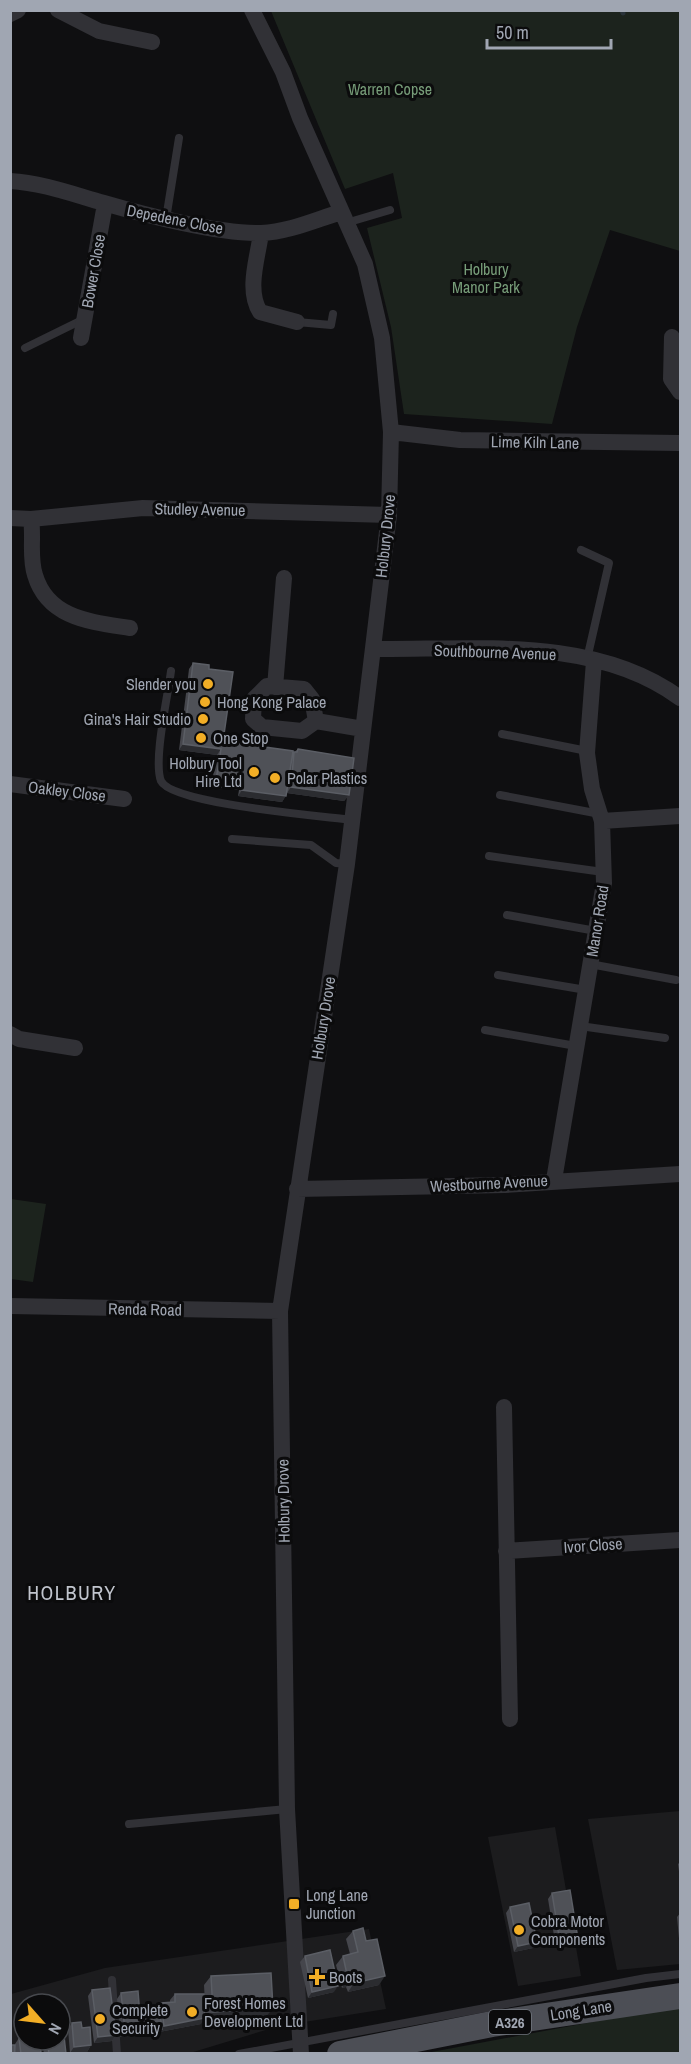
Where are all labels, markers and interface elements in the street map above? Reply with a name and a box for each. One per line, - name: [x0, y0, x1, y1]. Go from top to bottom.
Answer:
- scale bar: [487, 12, 612, 50]
- text: 50 m: [496, 20, 529, 45]
- park label: Warren Copse: [348, 78, 432, 100]
- street label: Depedene Close: [125, 199, 225, 239]
- street label: Bower Close: [76, 232, 110, 310]
- park label: Holbury Manor Park: [452, 258, 520, 298]
- street label: Lime Kiln Lane: [491, 430, 579, 454]
- street label: Holbury Drove: [370, 493, 400, 579]
- street label: Studley Avenue: [154, 497, 246, 521]
- street label: Southbourne Avenue: [433, 639, 557, 665]
- place label: Slender you: [126, 673, 196, 695]
- marker: Slender you: [201, 677, 215, 691]
- place label: Hong Kong Palace: [217, 691, 326, 713]
- marker: Hong Kong Palace: [198, 695, 212, 709]
- place label: Gina's Hair Studio: [83, 708, 191, 730]
- marker: Gina's Hair Studio: [196, 712, 210, 726]
- place label: One Stop: [213, 727, 268, 749]
- marker: One Stop: [194, 731, 208, 745]
- place label: Holbury Tool Hire Ltd: [169, 752, 242, 792]
- marker: Holbury Tool Hire Ltd: [247, 765, 261, 779]
- place label: Polar Plastics: [287, 767, 367, 789]
- marker: Polar Plastics: [268, 771, 282, 785]
- street label: Oakley Close: [27, 775, 107, 807]
- street label: Manor Road: [580, 884, 614, 958]
- street label: Holbury Drove: [306, 975, 340, 1061]
- street label: Westbourne Avenue: [430, 1169, 548, 1197]
- street label: Renda Road: [108, 1297, 182, 1321]
- street label: Holbury Drove: [271, 1459, 295, 1543]
- street label: Ivor Close: [563, 1532, 623, 1558]
- district label: HOLBURY: [27, 1579, 117, 1606]
- place label: Long Lane Junction: [306, 1884, 368, 1924]
- marker: Long Lane Junction: [287, 1897, 301, 1911]
- place label: Cobra Motor Components: [531, 1910, 605, 1950]
- marker: Cobra Motor Components: [512, 1923, 526, 1937]
- place label: Boots: [329, 1966, 363, 1988]
- marker: Boots: [310, 1970, 324, 1984]
- north arrow: [12, 1992, 72, 2052]
- place label: Forest Homes Development Ltd: [204, 1992, 303, 2032]
- street label: Long Lane: [549, 1994, 613, 2026]
- place label: Complete Security: [112, 1999, 168, 2039]
- marker: Forest Homes Development Ltd: [185, 2005, 199, 2019]
- road number: A326: [489, 2010, 531, 2034]
- marker: Complete Security: [93, 2012, 107, 2026]
- text: N: [43, 2020, 67, 2038]

